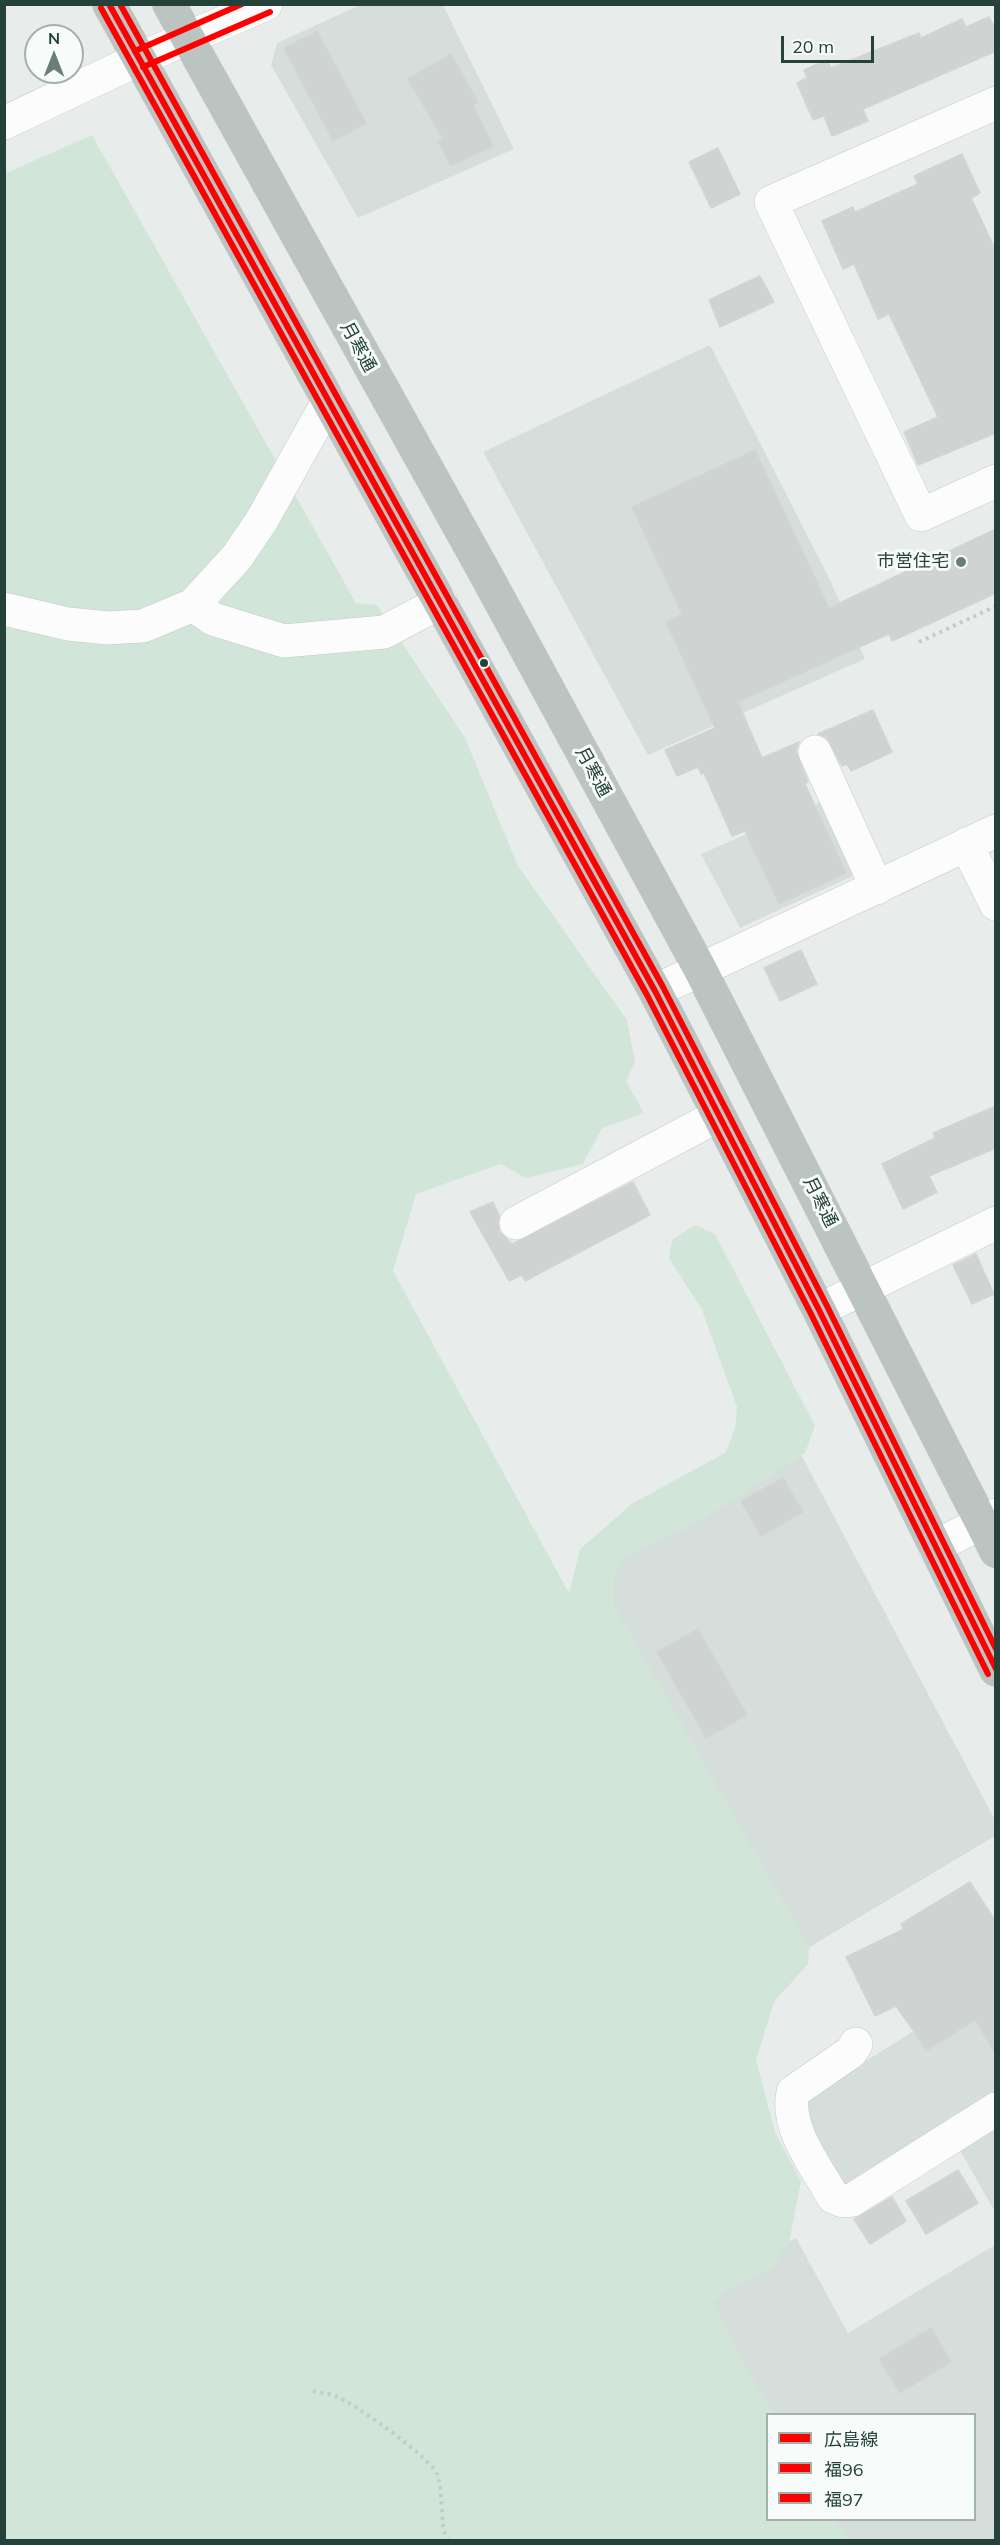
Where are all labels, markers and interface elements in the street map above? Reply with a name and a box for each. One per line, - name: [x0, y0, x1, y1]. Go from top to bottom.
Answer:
- north arrow: [24, 24, 84, 84]
- scale bar: [784, 24, 877, 62]
- text: N: [48, 28, 60, 48]
- text: 20 m: [792, 35, 834, 58]
- street label: 月寒通: [335, 318, 381, 376]
- place label: 市営住宅: [877, 551, 949, 573]
- marker: 市営住宅: [954, 555, 968, 569]
- unlabelled marker: [478, 657, 490, 669]
- street label: 月寒通: [570, 743, 616, 801]
- street label: 月寒通: [798, 1173, 842, 1231]
- legend: [766, 2413, 976, 2521]
- text: 広島線: [824, 2428, 878, 2451]
- text: 福96: [824, 2458, 864, 2481]
- text: 福97: [824, 2488, 864, 2511]

